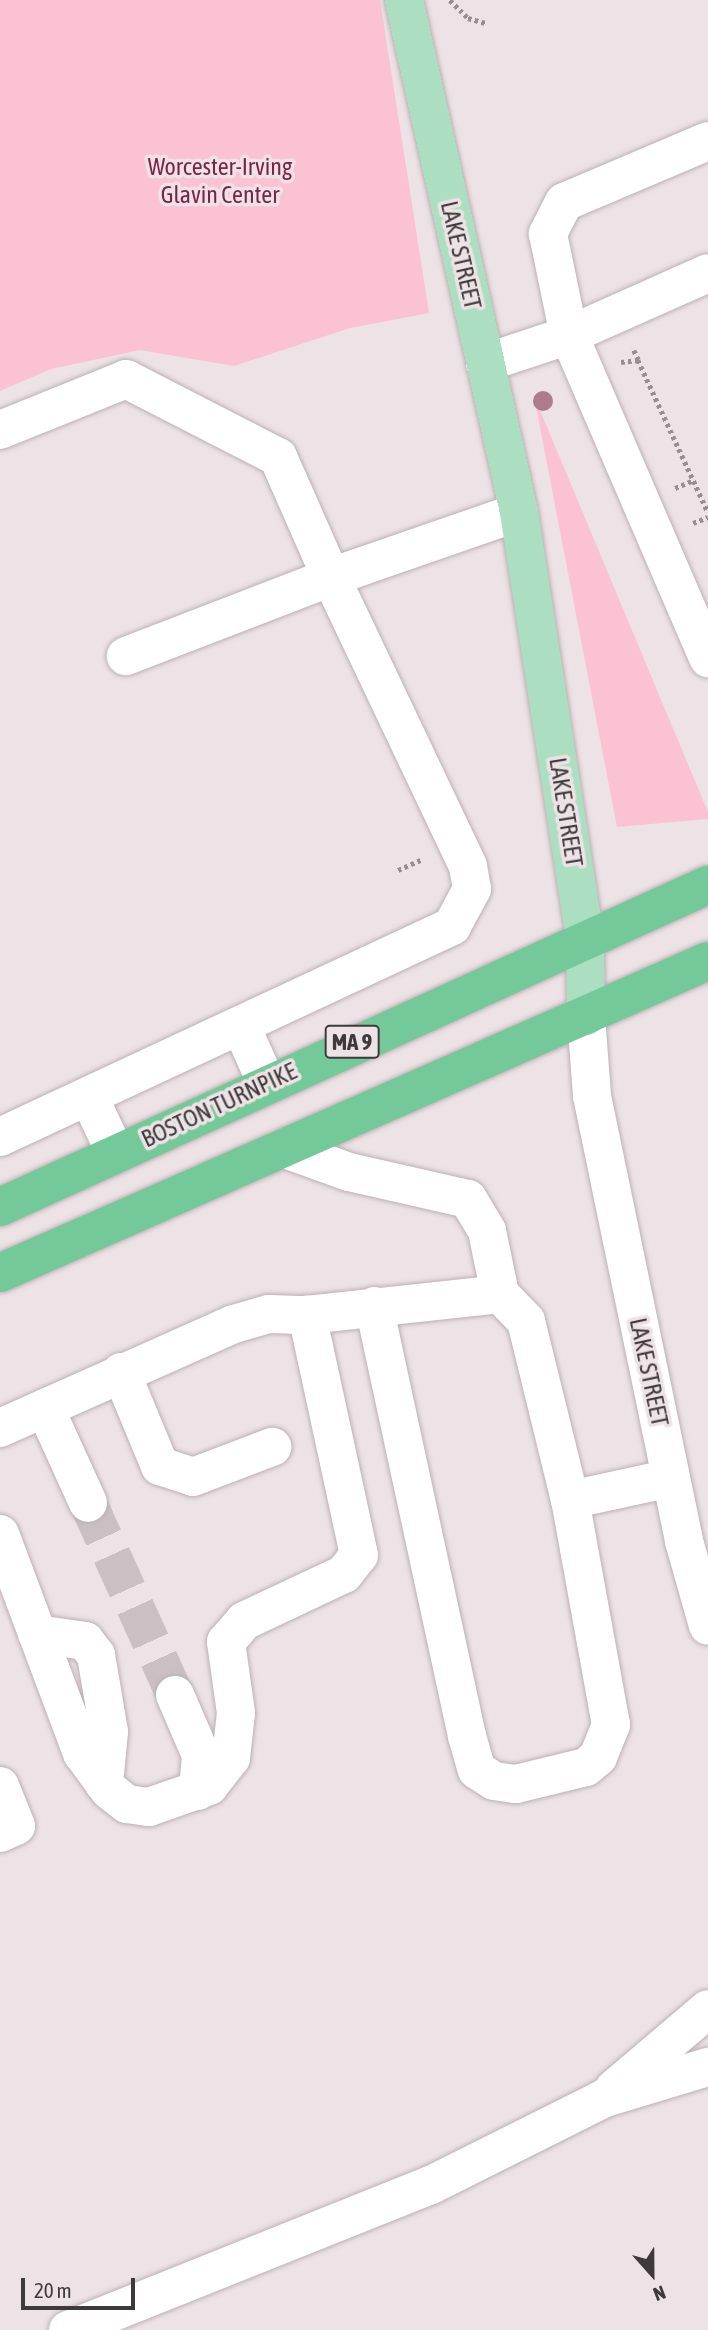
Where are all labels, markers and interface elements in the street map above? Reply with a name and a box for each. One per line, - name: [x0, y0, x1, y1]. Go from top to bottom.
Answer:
- park label: Worcester-Irving Glavin Center: [148, 153, 292, 209]
- street label: LAKE STREET: [435, 198, 487, 312]
- street label: LAKE STREET: [543, 755, 589, 869]
- road number: MA 9: [324, 1023, 380, 1062]
- street label: BOSTON TURNPIKE: [137, 1057, 301, 1153]
- street label: LAKE STREET: [623, 1315, 675, 1429]
- north arrow: [617, 2239, 687, 2309]
- scale bar: [24, 2264, 138, 2308]
- text: 20 m: [34, 2278, 72, 2302]
- text: N: [650, 2281, 669, 2306]

